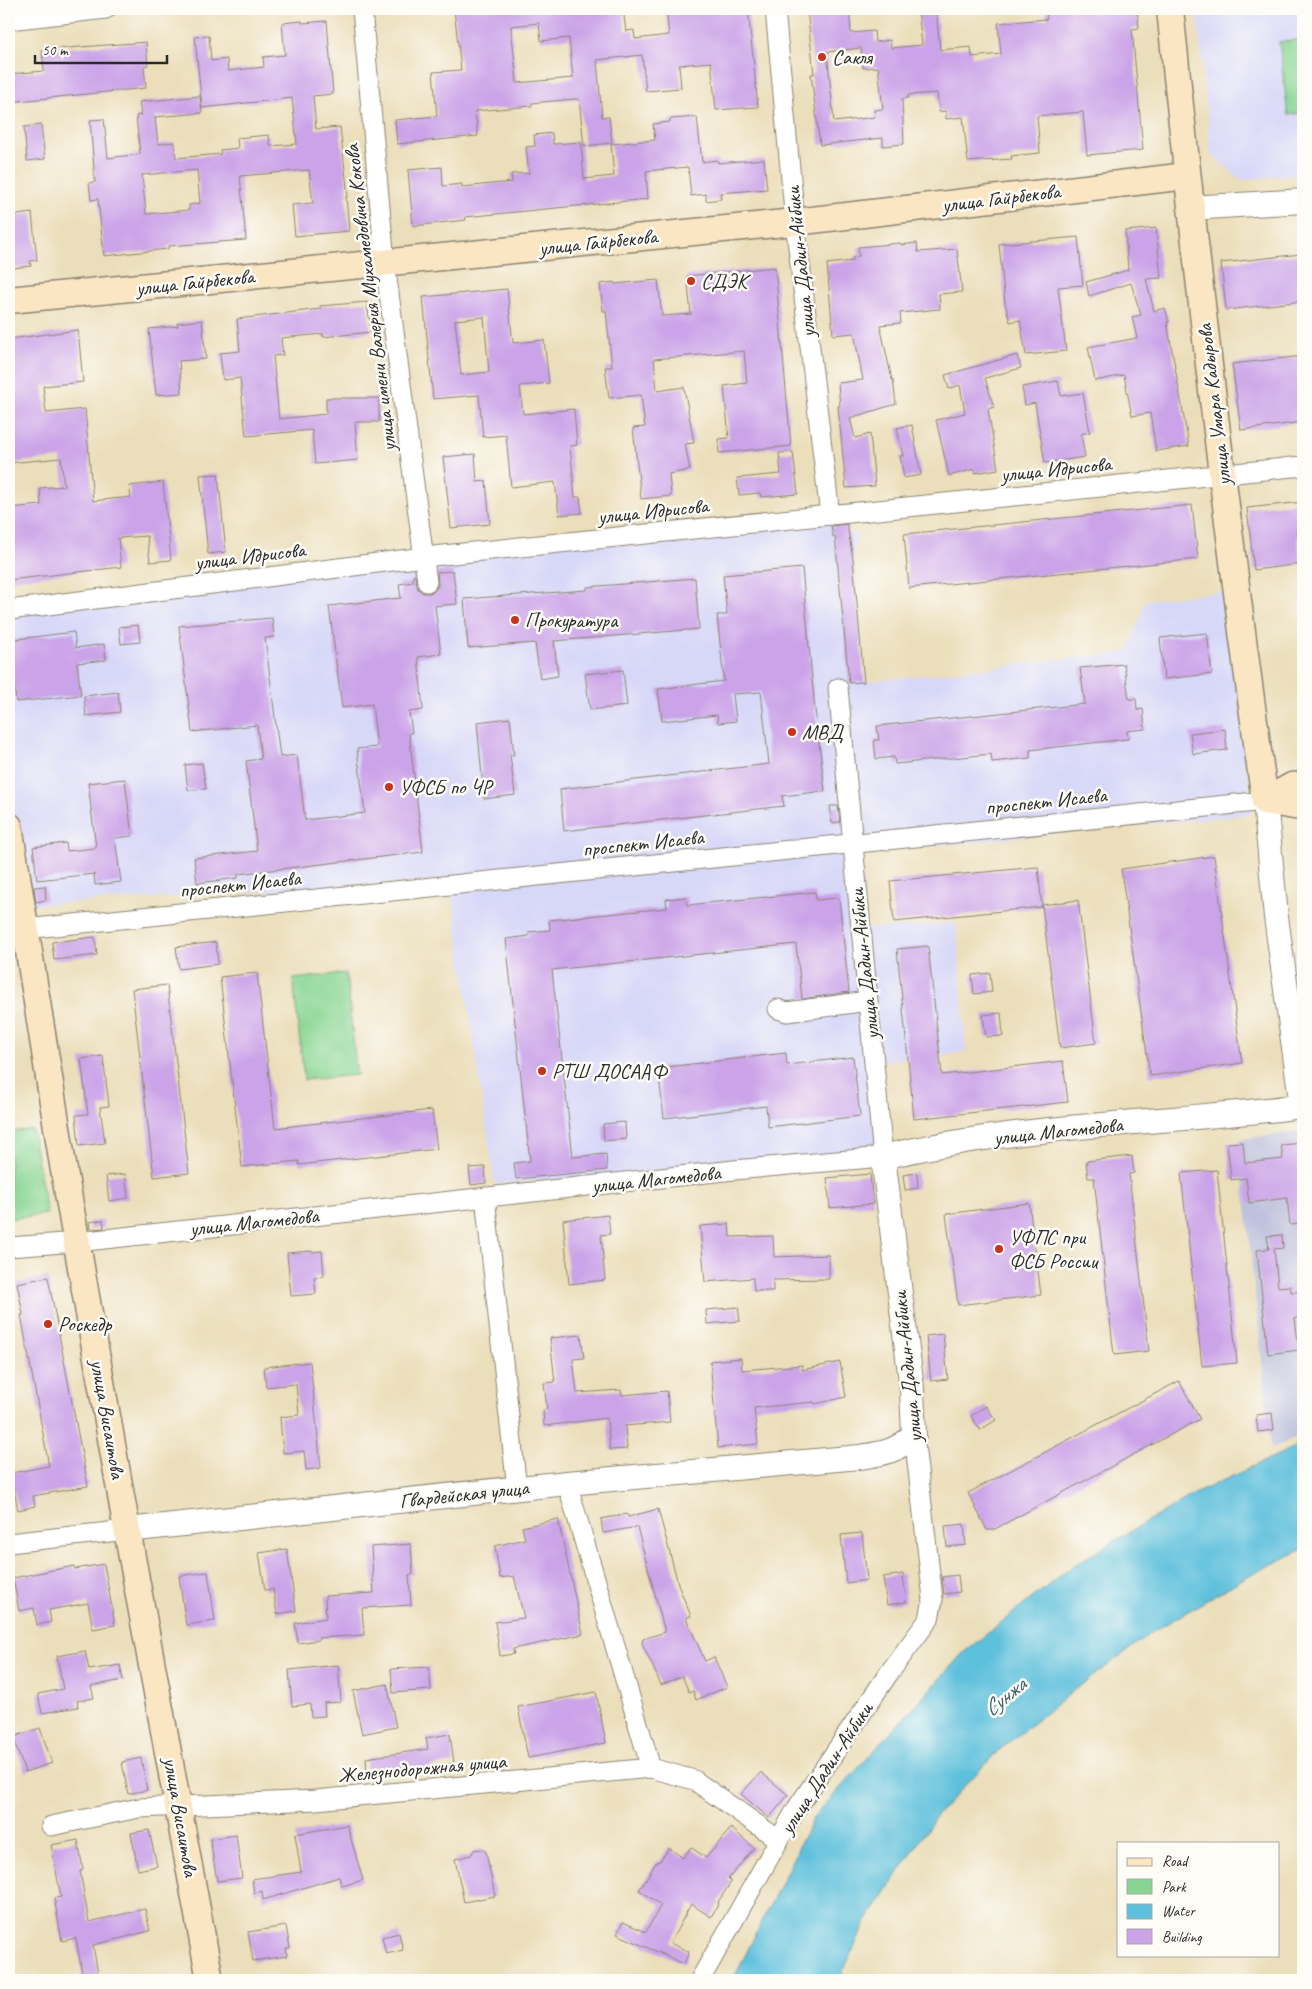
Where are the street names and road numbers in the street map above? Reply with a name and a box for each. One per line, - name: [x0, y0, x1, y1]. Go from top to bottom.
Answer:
- street label: улица имени Валерия Мухамедовича Кокова: [338, 141, 402, 455]
- street label: улица Гайрбекова: [938, 178, 1064, 218]
- street label: улица Дадин-Айбики: [779, 184, 821, 341]
- street label: улица Гайрбекова: [536, 223, 661, 261]
- street label: улица Гайрбекова: [133, 263, 258, 301]
- street label: улица Умара Кадырова: [1191, 321, 1237, 489]
- street label: улица Идрисова: [998, 450, 1115, 488]
- street label: улица Идрисова: [595, 492, 712, 530]
- street label: улица Идрисова: [191, 536, 309, 576]
- street label: проспект Исаева: [984, 782, 1109, 820]
- street label: проспект Исаева: [581, 824, 706, 862]
- street label: проспект Исаева: [178, 865, 303, 903]
- street label: улица Дадин-Айбики: [843, 886, 885, 1043]
- street label: улица Магомедова: [990, 1111, 1125, 1151]
- street label: улица Магомедова: [588, 1159, 723, 1199]
- street label: улица Магомедова: [186, 1202, 321, 1242]
- street label: улица Дадин-Айбики: [886, 1289, 928, 1446]
- street label: улица Висаитова: [84, 1355, 132, 1482]
- street label: Гвардейская улица: [398, 1474, 531, 1514]
- street label: улица Дадин-Айбики: [773, 1696, 879, 1840]
- street label: Железнодорожная улица: [337, 1748, 509, 1788]
- street label: улица Висаитова: [157, 1753, 205, 1880]

